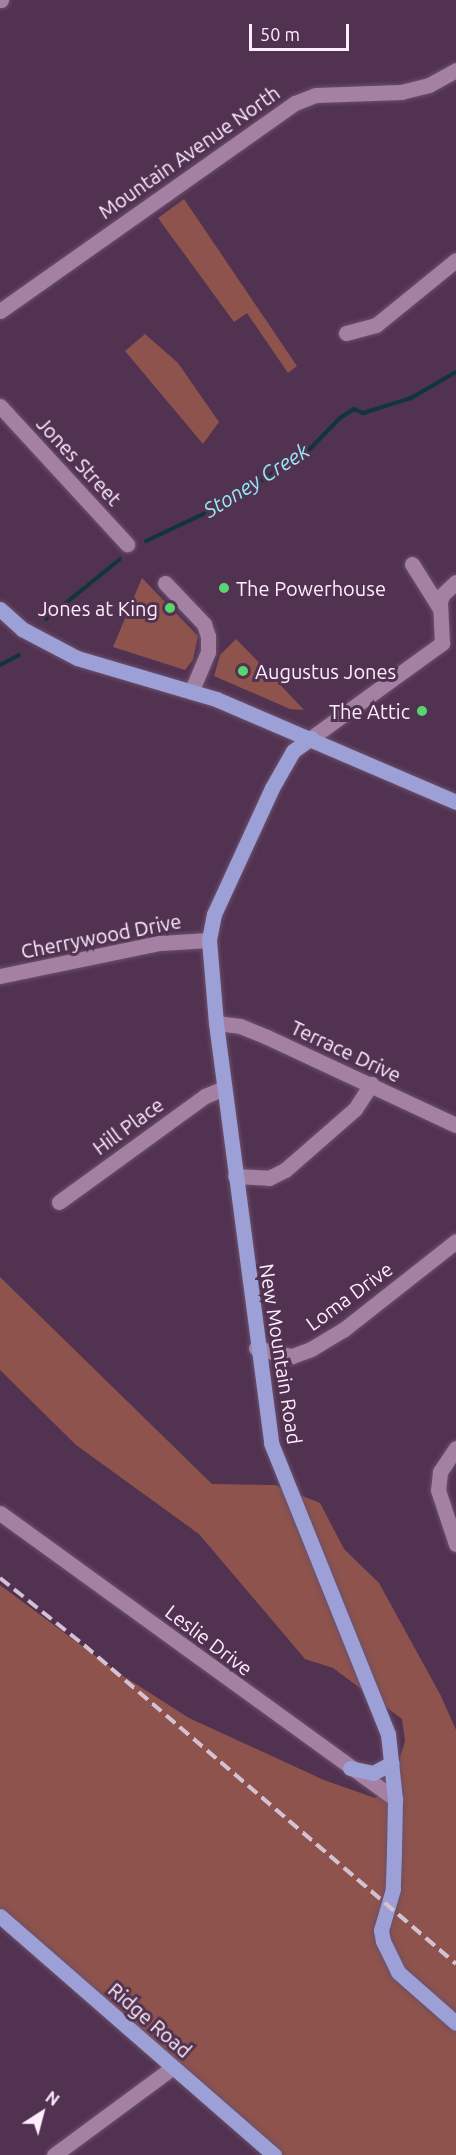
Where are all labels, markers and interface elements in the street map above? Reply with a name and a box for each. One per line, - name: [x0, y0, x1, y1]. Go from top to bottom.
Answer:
- scale bar: [252, 12, 352, 50]
- text: 50 m: [260, 24, 300, 44]
- street label: Mountain Avenue North: [94, 80, 284, 224]
- street label: Jones Street: [32, 411, 126, 511]
- water label: Stoney Creek: [198, 437, 314, 523]
- place label: The Powerhouse: [236, 576, 386, 600]
- marker: The Powerhouse: [217, 581, 231, 595]
- place label: Jones at King: [38, 596, 158, 620]
- marker: Jones at King: [163, 601, 177, 615]
- place label: Augustus Jones: [255, 659, 396, 683]
- marker: Augustus Jones: [236, 664, 250, 678]
- place label: The Attic: [329, 699, 410, 723]
- marker: The Attic: [415, 704, 429, 718]
- street label: Cherrywood Drive: [19, 909, 183, 963]
- street label: Terrace Drive: [287, 1015, 405, 1087]
- street label: Hill Place: [88, 1092, 168, 1160]
- street label: Loma Drive: [301, 1257, 397, 1335]
- street label: New Mountain Road: [255, 1262, 307, 1446]
- street label: Leslie Drive: [161, 1599, 257, 1681]
- street label: Ridge Road: [104, 1977, 196, 2063]
- north arrow: [12, 2083, 72, 2143]
- text: N: [42, 2088, 63, 2109]

